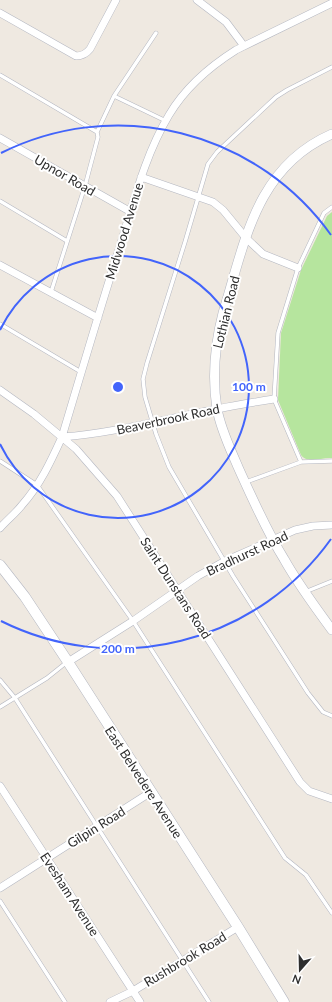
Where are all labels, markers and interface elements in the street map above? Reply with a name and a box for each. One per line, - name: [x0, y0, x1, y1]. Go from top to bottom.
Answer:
- street label: Upnor Road: [32, 151, 98, 199]
- street label: Midwood Avenue: [102, 181, 146, 281]
- street label: Lothian Road: [209, 274, 243, 350]
- text: 100 m: [232, 379, 266, 394]
- centre of rings: [111, 380, 125, 394]
- street label: Beaverbrook Road: [115, 400, 221, 438]
- street label: Bradhurst Road: [204, 527, 290, 579]
- street label: Saint Dunstans Road: [137, 534, 215, 642]
- text: 200 m: [101, 641, 135, 656]
- street label: East Belvedere Avenue: [102, 723, 186, 841]
- street label: Gilpin Road: [64, 803, 128, 851]
- street label: Evesham Avenue: [37, 849, 103, 939]
- street label: Rushbrook Road: [141, 928, 229, 990]
- north arrow: [280, 950, 320, 990]
- text: N: [290, 972, 303, 987]

